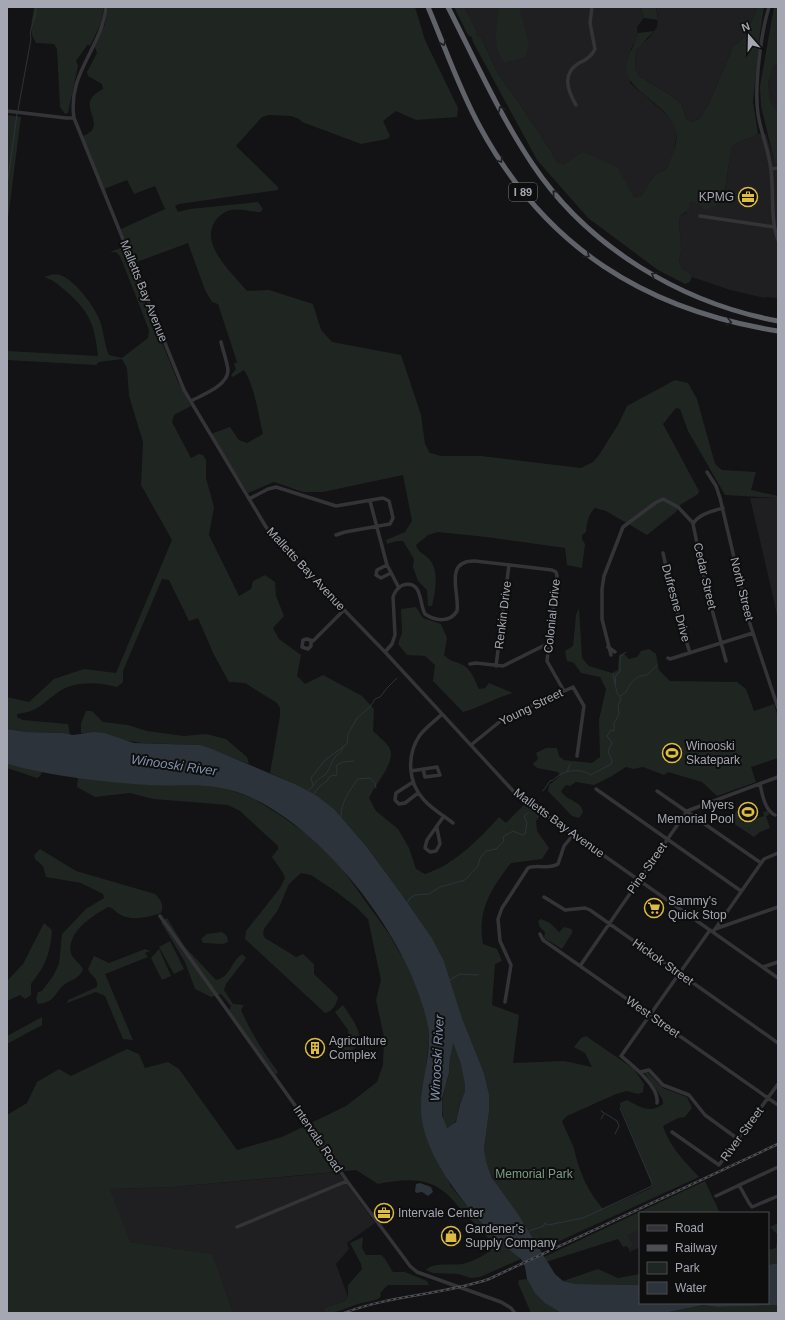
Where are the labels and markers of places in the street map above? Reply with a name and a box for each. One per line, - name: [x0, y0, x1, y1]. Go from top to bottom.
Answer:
- office icon: KPMG: [737, 186, 759, 208]
- place label: KPMG: [699, 190, 734, 204]
- place label: Winooski Skatepark: [686, 739, 741, 767]
- sports icon: Winooski Skatepark: [661, 742, 683, 764]
- place label: Myers Memorial Pool: [657, 798, 734, 826]
- sports icon: Myers Memorial Pool: [737, 801, 759, 823]
- place label: Sammy's Quick Stop: [668, 894, 727, 922]
- supermarket icon: Sammy's Quick Stop: [643, 897, 665, 919]
- place label: Agriculture Complex: [329, 1034, 387, 1062]
- building icon: Agriculture Complex: [304, 1037, 326, 1059]
- office icon: Intervale Center: [373, 1202, 395, 1224]
- place label: Intervale Center: [398, 1206, 483, 1220]
- place label: Gardener's Supply Company: [465, 1222, 556, 1250]
- shop icon: Gardener's Supply Company: [440, 1225, 462, 1247]

